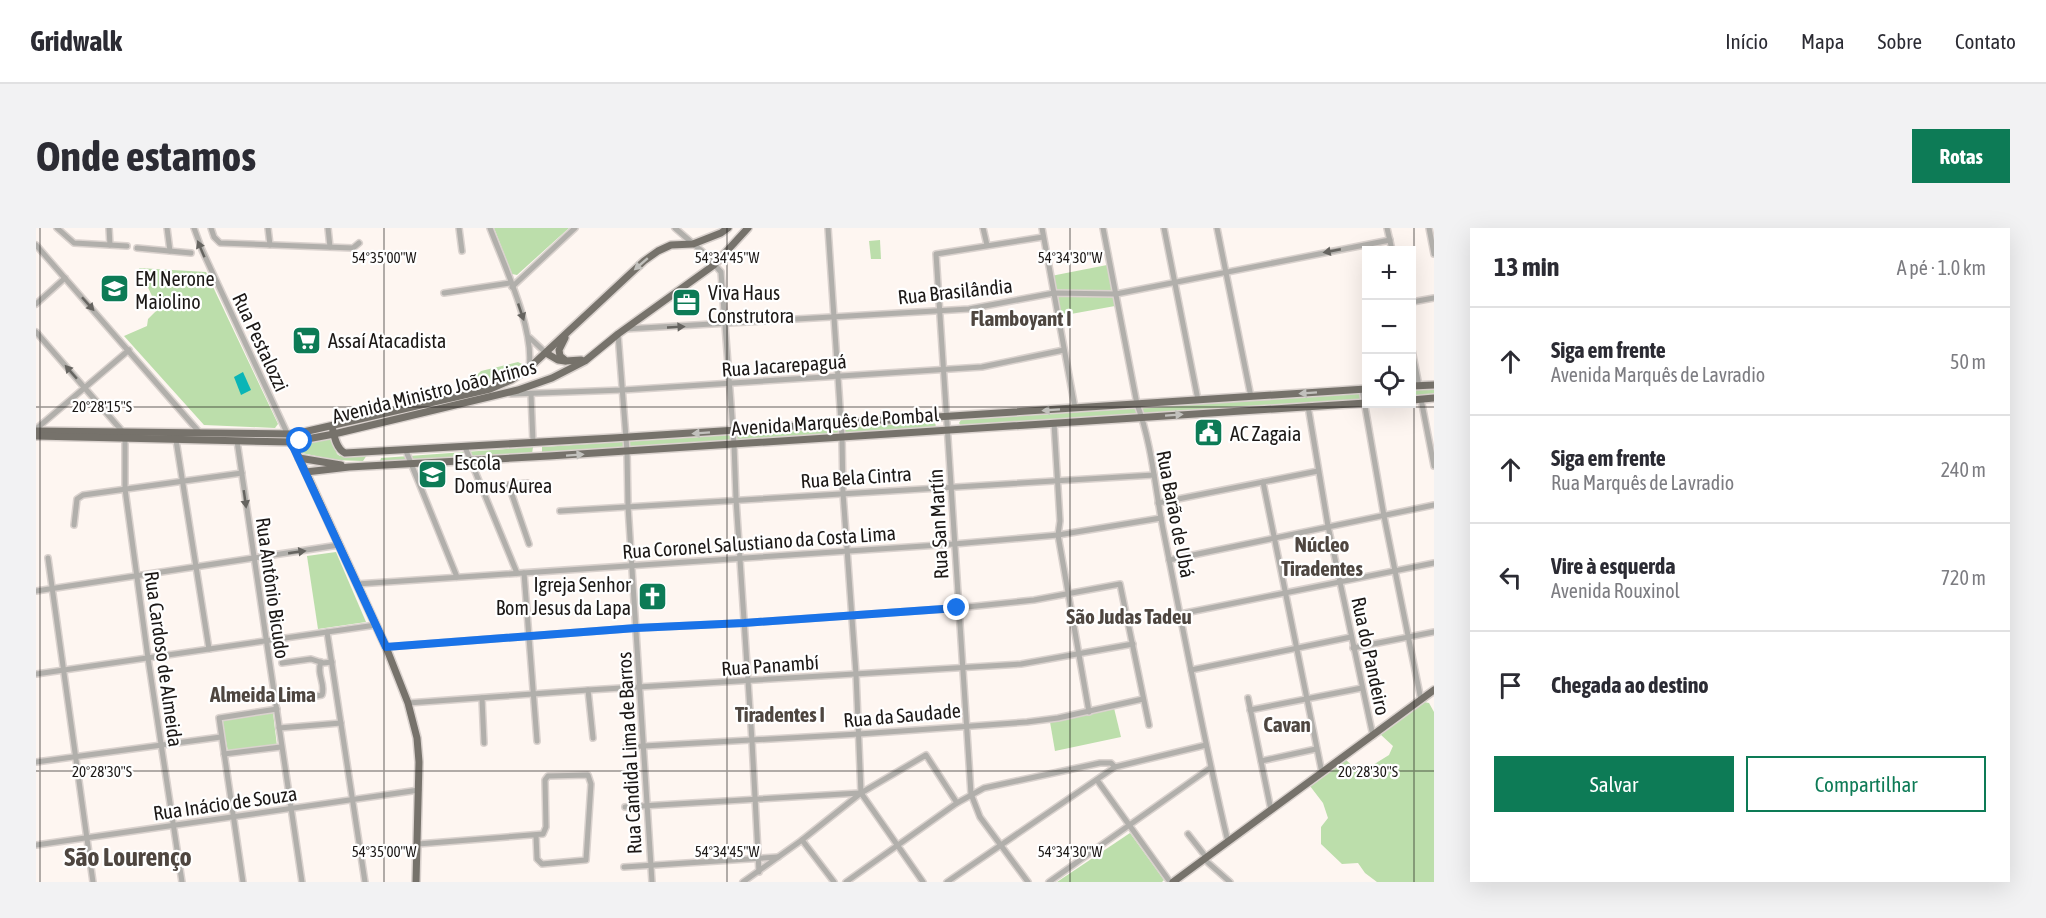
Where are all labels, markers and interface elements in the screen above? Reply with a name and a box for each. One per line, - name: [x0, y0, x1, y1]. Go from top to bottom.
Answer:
- text: Gridwalk: [30, 25, 122, 57]
- text: Início: [1725, 29, 1768, 53]
- text: Mapa: [1801, 29, 1845, 53]
- text: Sobre: [1878, 29, 1922, 53]
- text: Contato: [1955, 29, 2016, 53]
- button: Rotas: [1912, 129, 2010, 183]
- text: Onde estamos: [36, 132, 256, 180]
- one-way arrow: [196, 239, 206, 257]
- map controls: [1362, 246, 1416, 408]
- button: +: [1362, 246, 1416, 300]
- one-way arrow: [1323, 247, 1342, 257]
- text: 54°35'00"W: [352, 249, 416, 266]
- text: 54°34'45"W: [695, 249, 759, 266]
- text: 54°34'30"W: [1038, 249, 1102, 266]
- text: 13 min: [1494, 252, 1559, 282]
- text: A pé · 1.0 km: [1897, 256, 1986, 279]
- one-way arrow: [633, 258, 649, 271]
- place label: EM Nerone Maiolino: [135, 267, 215, 313]
- school or university icon: EM Nerone Maiolino: [98, 273, 130, 305]
- street label: Rua Brasilândia: [896, 274, 1014, 308]
- place label: Viva Haus Construtora: [708, 281, 794, 327]
- office icon: Viva Haus Construtora: [671, 287, 703, 319]
- street label: Rua Pestalozzi: [228, 289, 294, 395]
- one-way arrow: [82, 297, 95, 312]
- button: −: [1362, 300, 1416, 354]
- one-way arrow: [516, 303, 526, 321]
- district label: Flamboyant I: [970, 306, 1072, 330]
- one-way arrow: [666, 322, 685, 331]
- supermarket icon: Assaí Atacadista: [291, 324, 323, 356]
- place label: Assaí Atacadista: [328, 329, 446, 352]
- text: Siga em frente: [1551, 337, 1666, 363]
- icon: ahead: [1494, 345, 1527, 378]
- street label: Rua Jacarepaguá: [721, 349, 847, 381]
- text: 50 m: [1950, 350, 1986, 373]
- street label: Avenida Ministro João Arinos: [330, 354, 538, 428]
- button: locate: [1362, 354, 1416, 408]
- text: Avenida Marquês de Lavradio: [1551, 363, 1765, 386]
- one-way arrow: [65, 365, 78, 380]
- one-way arrow: [1299, 388, 1318, 397]
- text: 20°28'15"S: [72, 398, 132, 415]
- street label: Avenida Marquês de Pombal: [730, 402, 940, 440]
- one-way arrow: [1041, 405, 1060, 414]
- one-way arrow: [1165, 410, 1184, 420]
- public building icon: AC Zagaia: [1193, 417, 1225, 449]
- place label: AC Zagaia: [1230, 422, 1301, 445]
- route start: [286, 427, 312, 453]
- one-way arrow: [691, 428, 710, 437]
- text: Siga em frente: [1551, 445, 1666, 471]
- street label: Rua Barão de Ubá: [1152, 448, 1200, 580]
- one-way arrow: [566, 450, 585, 459]
- place label: Escola Domus Aurea: [454, 451, 552, 497]
- icon: ahead: [1494, 453, 1527, 486]
- school or university icon: Escola Domus Aurea: [417, 458, 449, 490]
- text: 240 m: [1941, 458, 1986, 481]
- street label: Rua Bela Cintra: [800, 462, 912, 492]
- street label: Rua San Martín: [924, 468, 952, 580]
- text: Rua Marquês de Lavradio: [1551, 471, 1734, 494]
- one-way arrow: [241, 490, 250, 509]
- street label: Rua Antônio Bicudo: [252, 516, 294, 660]
- street label: Rua Coronel Salustiano da Costa Lima: [621, 521, 897, 563]
- district label: Núcleo Tiradentes: [1281, 532, 1363, 580]
- one-way arrow: [287, 547, 306, 556]
- text: Vire à esquerda: [1551, 553, 1676, 579]
- icon: left: [1494, 561, 1527, 594]
- text: 720 m: [1941, 566, 1986, 589]
- street label: Rua Cardoso de Almeida: [140, 570, 188, 748]
- place label: Igreja Senhor Bom Jesus da Lapa: [496, 573, 632, 619]
- text: Avenida Rouxinol: [1551, 579, 1680, 602]
- church icon: Igreja Senhor Bom Jesus da Lapa: [636, 580, 668, 612]
- route end: [943, 594, 969, 620]
- street label: Rua do Pandeiro: [1347, 595, 1395, 717]
- district label: São Judas Tadeu: [1066, 604, 1192, 628]
- street label: Rua Panambí: [720, 650, 820, 680]
- street label: Rua Candida Lima de Barros: [612, 651, 646, 855]
- icon: arrive: [1494, 669, 1527, 702]
- text: Chegada ao destino: [1551, 672, 1709, 698]
- district label: Almeida Lima: [209, 682, 316, 706]
- street label: Rua da Saudade: [842, 698, 962, 732]
- district label: Tiradentes I: [735, 702, 825, 726]
- district label: Cavan: [1263, 712, 1311, 736]
- button: Salvar: [1494, 756, 1734, 812]
- button: Compartilhar: [1746, 756, 1986, 812]
- text: 20°28'30"S: [72, 763, 132, 780]
- text: 20°28'30"S: [1338, 763, 1398, 780]
- street label: Rua Inácio de Souza: [152, 782, 298, 824]
- district label: São Lourenço: [64, 842, 192, 872]
- text: 54°35'00"W: [352, 843, 416, 860]
- text: 54°34'45"W: [695, 843, 759, 860]
- text: 54°34'30"W: [1038, 843, 1102, 860]

